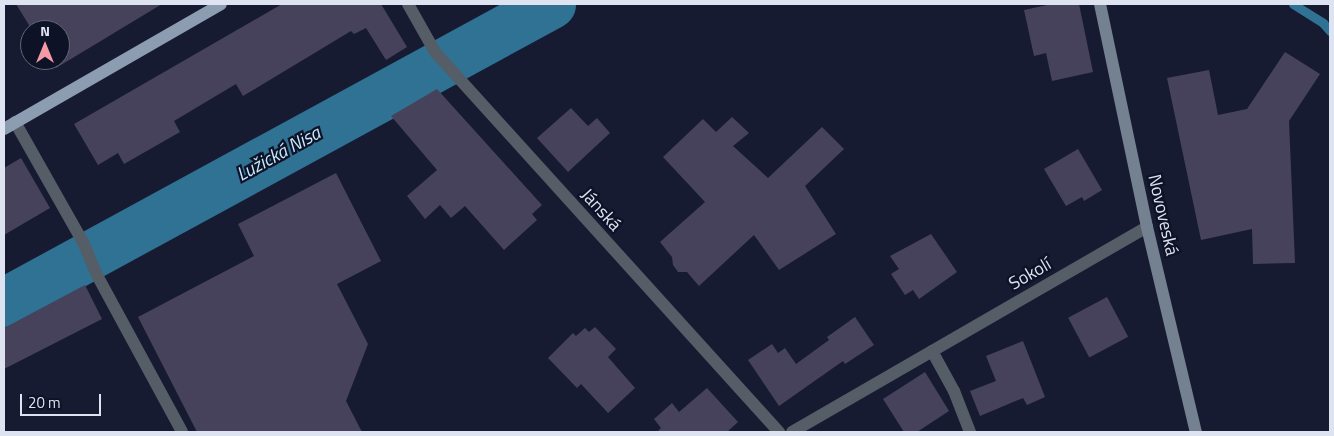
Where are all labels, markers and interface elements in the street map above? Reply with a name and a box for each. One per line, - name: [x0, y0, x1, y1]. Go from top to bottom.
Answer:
- north arrow: [20, 20, 70, 70]
- text: N: [40, 20, 50, 41]
- water label: Lužická Nisa: [232, 121, 324, 185]
- street label: Novoveská: [1143, 172, 1183, 258]
- street label: Jánská: [576, 184, 626, 236]
- street label: Sokolí: [1005, 253, 1055, 295]
- scale bar: [22, 384, 104, 416]
- text: 20 m: [28, 391, 61, 414]

